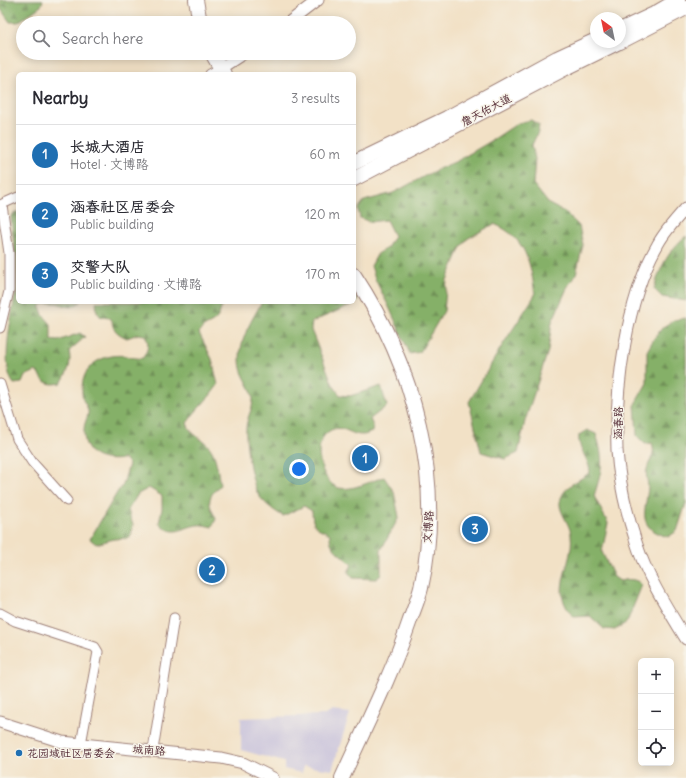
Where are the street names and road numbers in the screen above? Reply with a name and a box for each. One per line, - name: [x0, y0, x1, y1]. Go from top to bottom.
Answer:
- street label: 詹天佑大道: [458, 91, 514, 129]
- street label: 涵春路: [611, 406, 625, 440]
- street label: 文博路: [420, 510, 436, 544]
- street label: 城南路: [132, 742, 166, 758]

